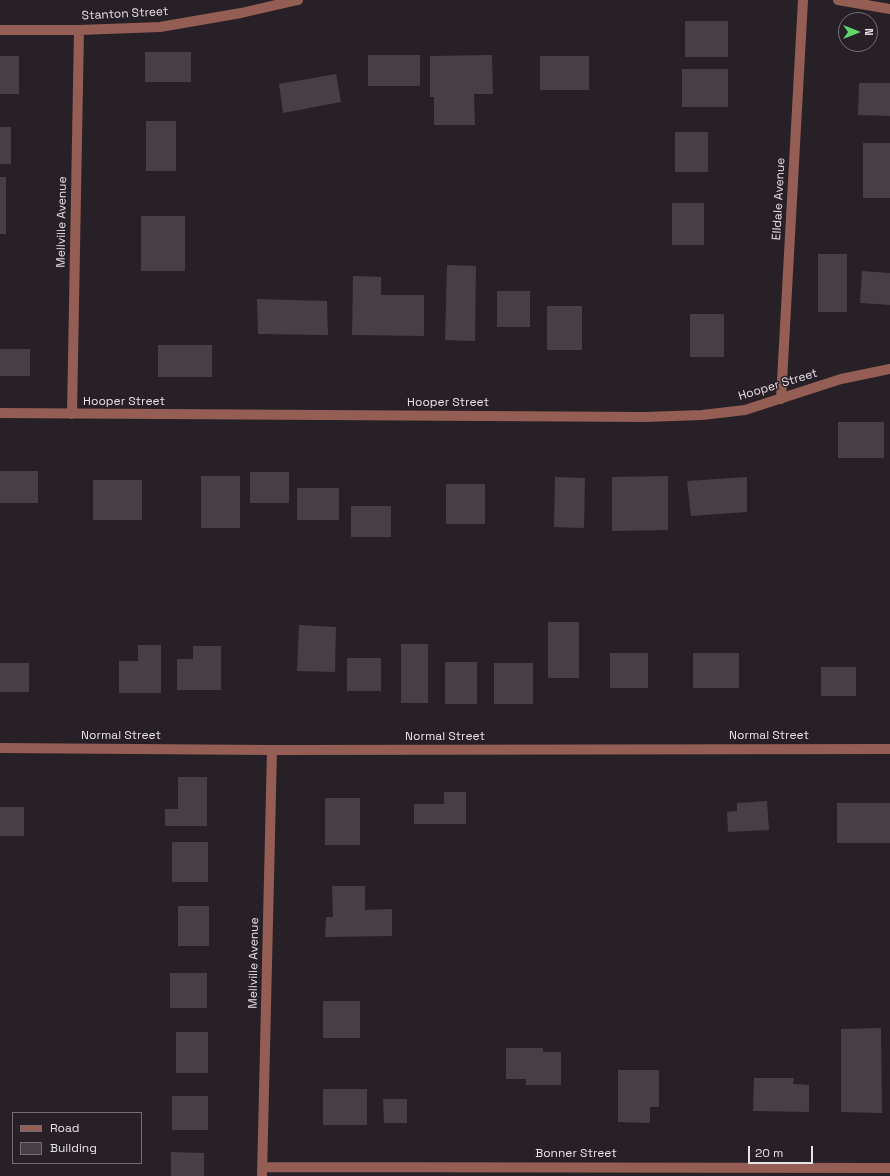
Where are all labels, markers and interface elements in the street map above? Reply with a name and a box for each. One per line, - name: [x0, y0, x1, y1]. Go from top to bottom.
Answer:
- street label: Stanton Street: [81, 5, 169, 23]
- north arrow: [838, 12, 878, 52]
- text: N: [862, 28, 876, 36]
- street label: Elldale Avenue: [770, 157, 788, 241]
- street label: Mellville Avenue: [54, 176, 70, 268]
- street label: Hooper Street: [737, 366, 819, 404]
- street label: Hooper Street: [83, 395, 165, 409]
- street label: Hooper Street: [407, 396, 489, 410]
- street label: Normal Street: [81, 729, 161, 743]
- street label: Normal Street: [729, 729, 809, 743]
- street label: Normal Street: [405, 730, 485, 744]
- street label: Mellville Avenue: [246, 917, 262, 1009]
- legend: [12, 1112, 142, 1164]
- text: Road: [50, 1120, 79, 1136]
- scale bar: [750, 1138, 815, 1164]
- text: Building: [50, 1140, 97, 1156]
- text: 20 m: [755, 1145, 783, 1161]
- street label: Bonner Street: [535, 1147, 617, 1161]

